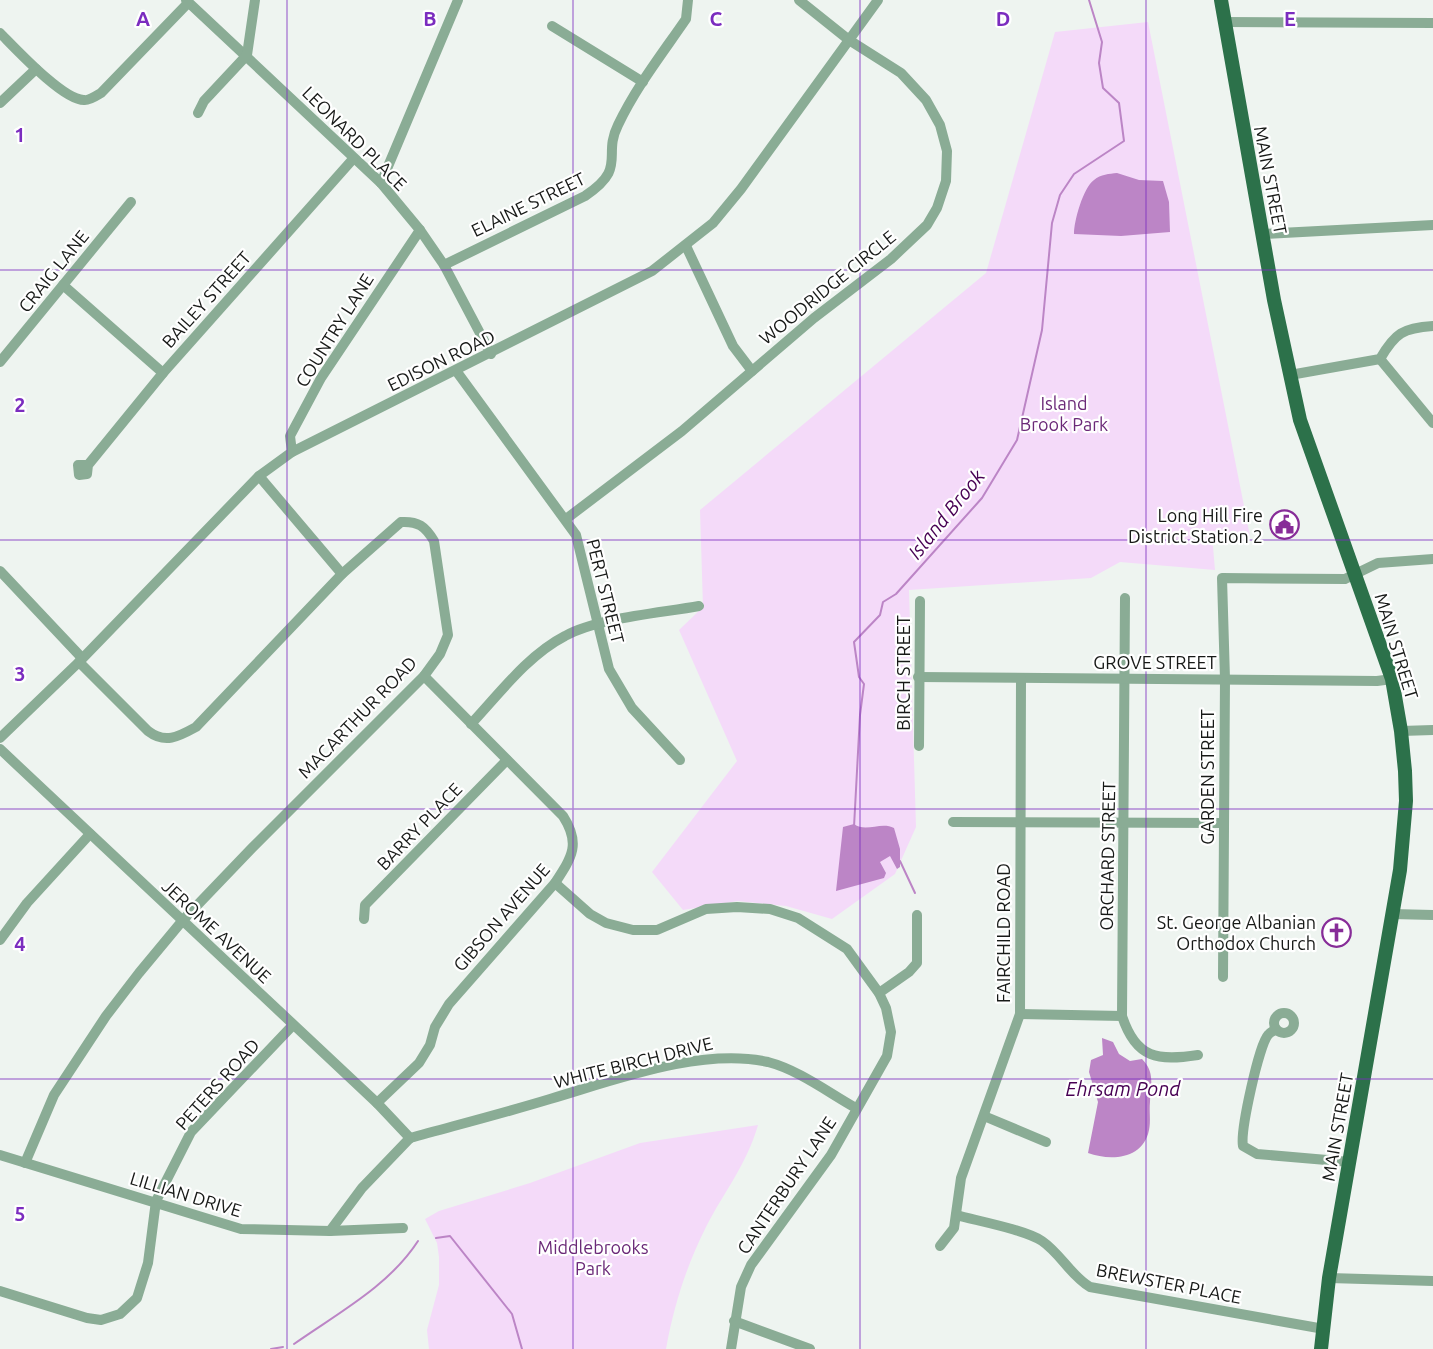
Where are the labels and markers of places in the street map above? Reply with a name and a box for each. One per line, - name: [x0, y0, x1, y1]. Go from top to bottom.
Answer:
- place label: Long Hill Fire District Station 2: [1128, 505, 1263, 546]
- public building icon: Long Hill Fire District Station 2: [1268, 509, 1300, 541]
- place label: St. George Albanian Orthodox Church: [1157, 912, 1316, 953]
- church icon: St. George Albanian Orthodox Church: [1321, 916, 1353, 948]

